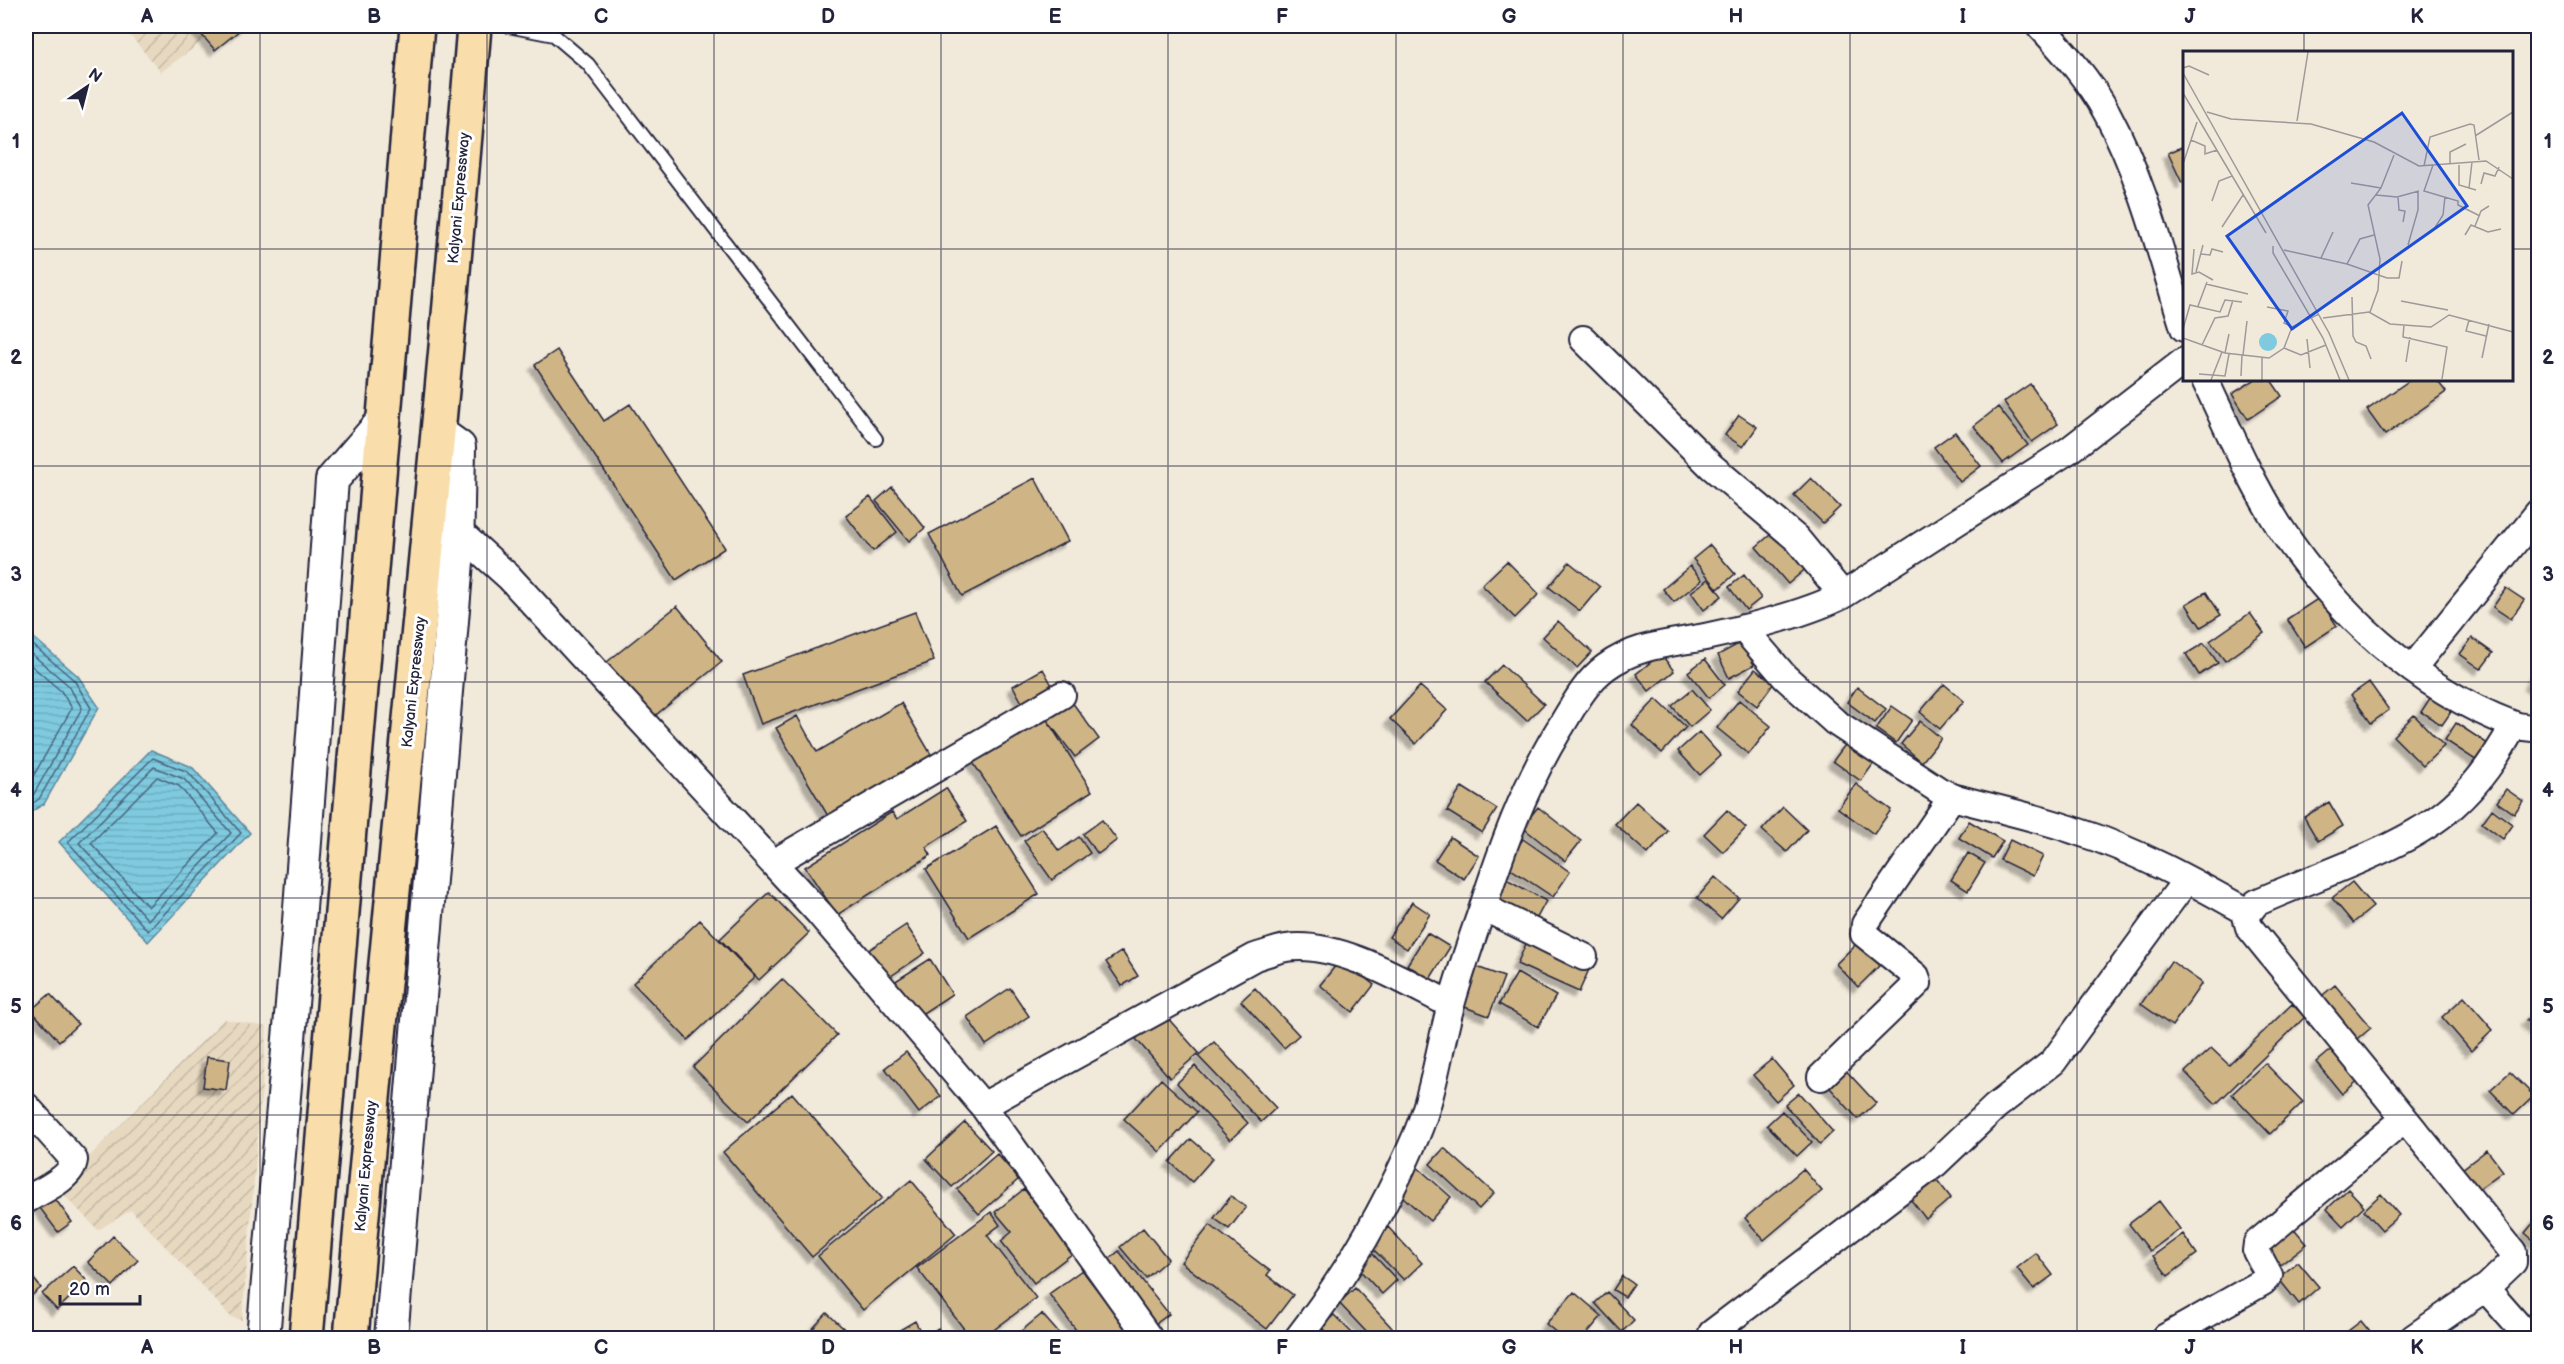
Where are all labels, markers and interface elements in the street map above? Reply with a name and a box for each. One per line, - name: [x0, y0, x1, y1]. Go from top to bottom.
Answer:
- text: A: [140, 5, 154, 29]
- text: B: [367, 5, 381, 29]
- text: C: [594, 5, 608, 29]
- text: D: [821, 5, 835, 29]
- text: E: [1049, 5, 1062, 29]
- text: F: [1276, 5, 1288, 29]
- text: G: [1502, 5, 1517, 29]
- text: H: [1729, 5, 1743, 29]
- text: I: [1960, 5, 1966, 29]
- text: J: [2185, 5, 2197, 29]
- text: K: [2410, 5, 2424, 29]
- inset map: [2183, 51, 2513, 381]
- north arrow: [57, 57, 117, 117]
- text: N: [84, 65, 105, 87]
- text: 1: [12, 130, 20, 154]
- text: 1: [2544, 130, 2552, 154]
- street label: Kalyani Expressway: [444, 131, 474, 265]
- text: 2: [10, 346, 22, 370]
- text: 2: [2542, 346, 2554, 370]
- text: 3: [10, 563, 22, 587]
- text: 3: [2542, 563, 2554, 587]
- street label: Kalyani Expressway: [398, 615, 430, 749]
- text: 4: [10, 779, 22, 803]
- text: 4: [2542, 779, 2554, 803]
- text: 5: [10, 995, 22, 1019]
- text: 5: [2542, 995, 2554, 1019]
- street label: Kalyani Expressway: [351, 1099, 381, 1233]
- text: 6: [10, 1212, 22, 1236]
- text: 6: [2542, 1212, 2554, 1236]
- scale bar: [60, 1268, 140, 1306]
- text: 20 m: [69, 1279, 110, 1300]
- text: A: [140, 1336, 154, 1360]
- text: B: [367, 1336, 381, 1360]
- text: C: [594, 1336, 608, 1360]
- text: D: [821, 1336, 835, 1360]
- text: E: [1049, 1336, 1062, 1360]
- text: F: [1276, 1336, 1288, 1360]
- text: G: [1502, 1336, 1517, 1360]
- text: H: [1729, 1336, 1743, 1360]
- text: I: [1960, 1336, 1966, 1360]
- text: J: [2185, 1336, 2197, 1360]
- text: K: [2410, 1336, 2424, 1360]

